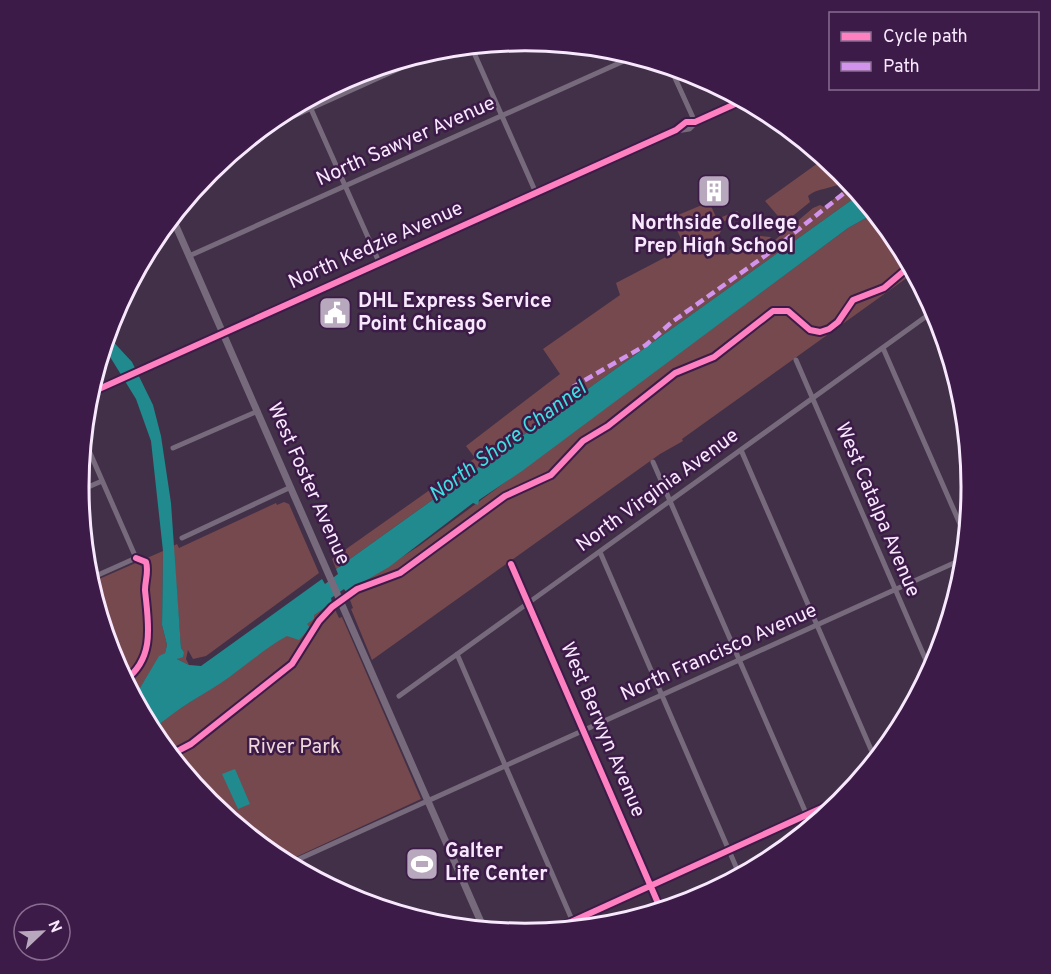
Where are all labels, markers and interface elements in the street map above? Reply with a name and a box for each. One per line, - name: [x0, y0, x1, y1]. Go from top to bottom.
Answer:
- legend: [829, 12, 1039, 90]
- text: Cycle path: [883, 26, 968, 49]
- text: Path: [883, 56, 920, 79]
- street label: North Sawyer Avenue: [313, 91, 499, 193]
- building icon: Northside College Prep High School: [696, 173, 732, 209]
- street label: North Kedzie Avenue: [285, 196, 467, 296]
- place label: Northside College Prep High School: [631, 211, 797, 260]
- place label: DHL Express Service Point Chicago: [358, 289, 552, 338]
- public building icon: DHL Express Service Point Chicago: [317, 295, 353, 331]
- water label: North Shore Channel: [424, 375, 594, 508]
- street label: West Foster Avenue: [261, 399, 355, 569]
- street label: West Catalpa Avenue: [828, 419, 926, 601]
- street label: North Virginia Avenue: [571, 423, 745, 559]
- street label: North Francisco Avenue: [617, 598, 821, 708]
- street label: West Berwyn Avenue: [553, 639, 651, 821]
- park label: River Park: [247, 735, 341, 761]
- place label: Galter Life Center: [445, 839, 548, 888]
- sports icon: Galter Life Center: [404, 846, 440, 882]
- north arrow: [12, 902, 72, 962]
- text: N: [43, 918, 65, 936]

